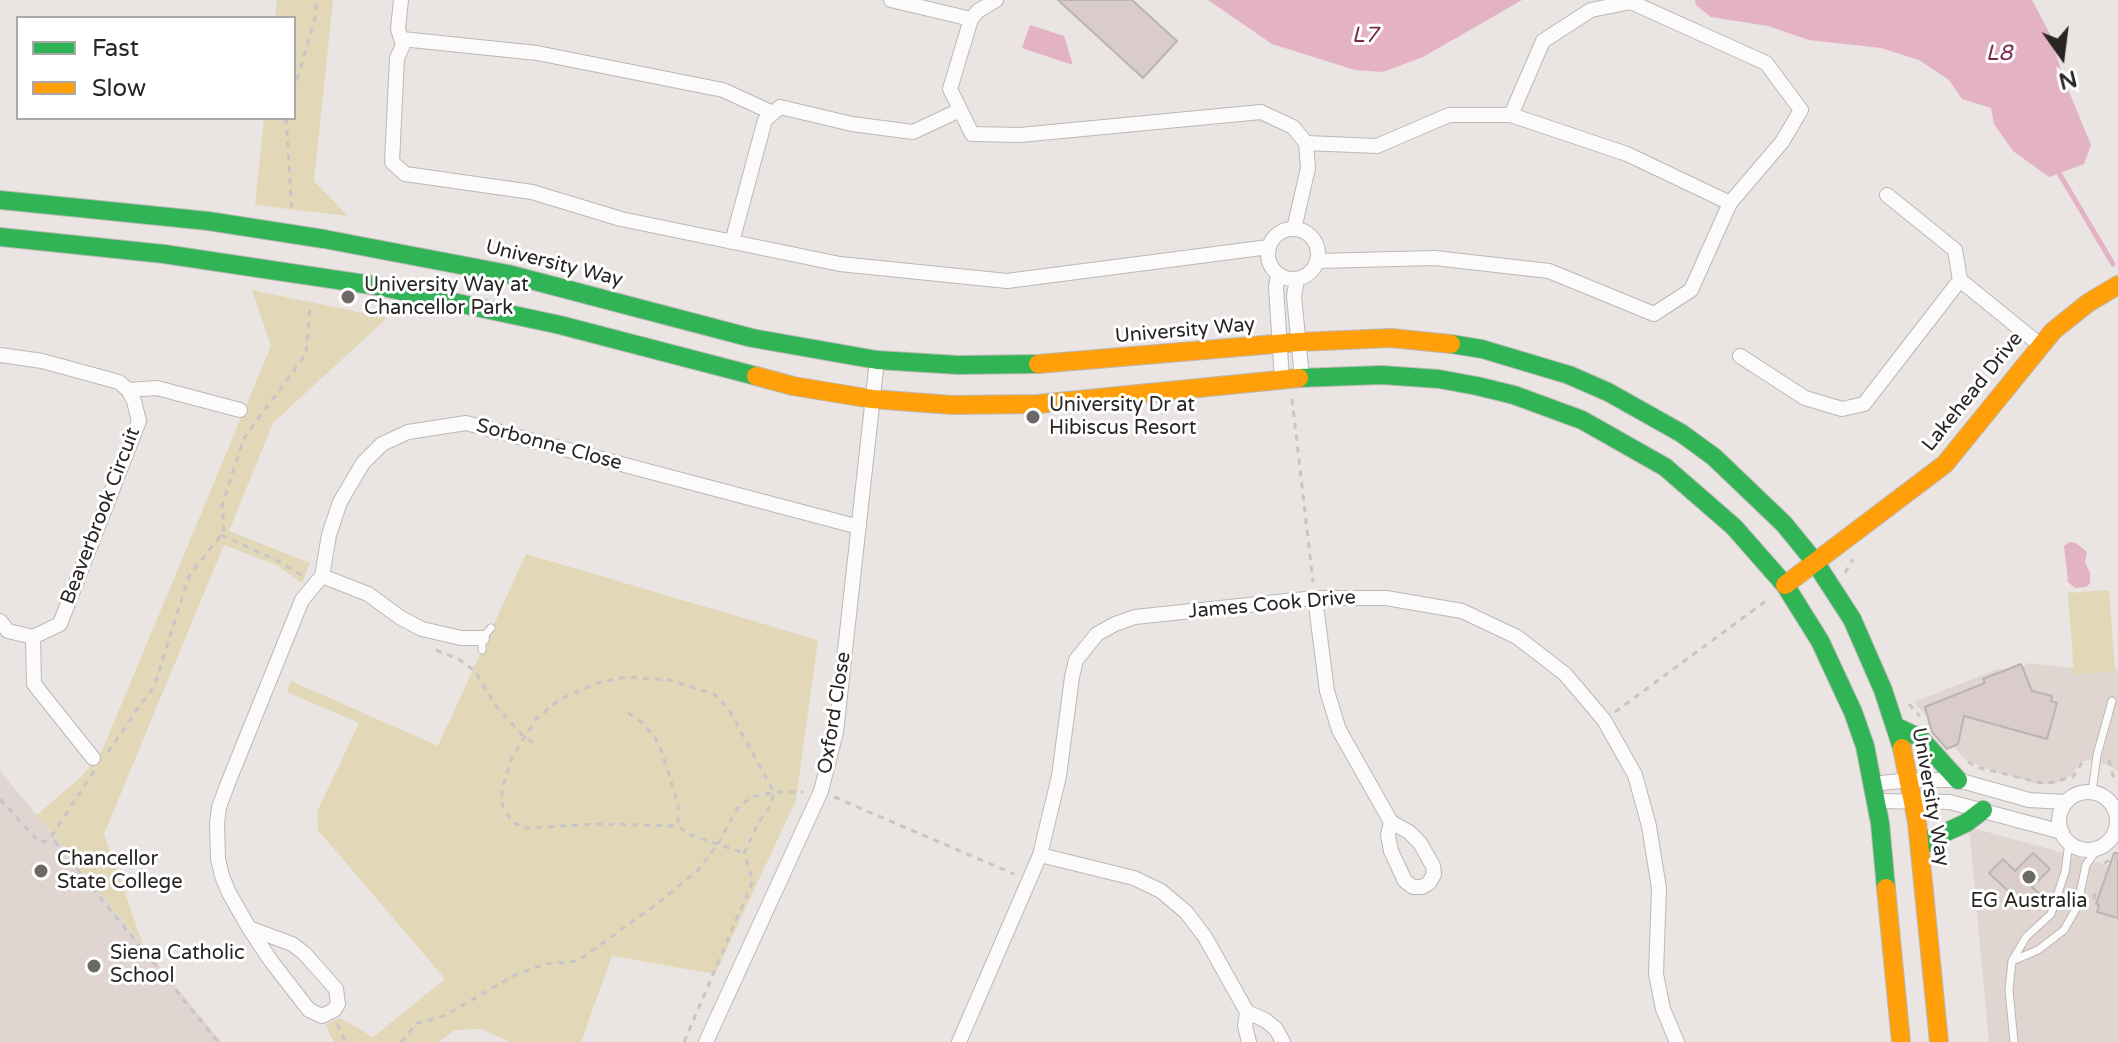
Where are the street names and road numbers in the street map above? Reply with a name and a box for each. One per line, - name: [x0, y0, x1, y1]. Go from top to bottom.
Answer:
- street label: University Way: [483, 235, 625, 293]
- street label: University Way: [1114, 313, 1256, 349]
- street label: Lakehead Drive: [1918, 327, 2028, 457]
- street label: Sorbonne Close: [474, 414, 624, 476]
- street label: Beaverbrook Circuit: [56, 424, 146, 608]
- street label: James Cook Drive: [1187, 586, 1357, 624]
- street label: Oxford Close: [813, 650, 857, 776]
- street label: University Way: [1906, 726, 1954, 868]

